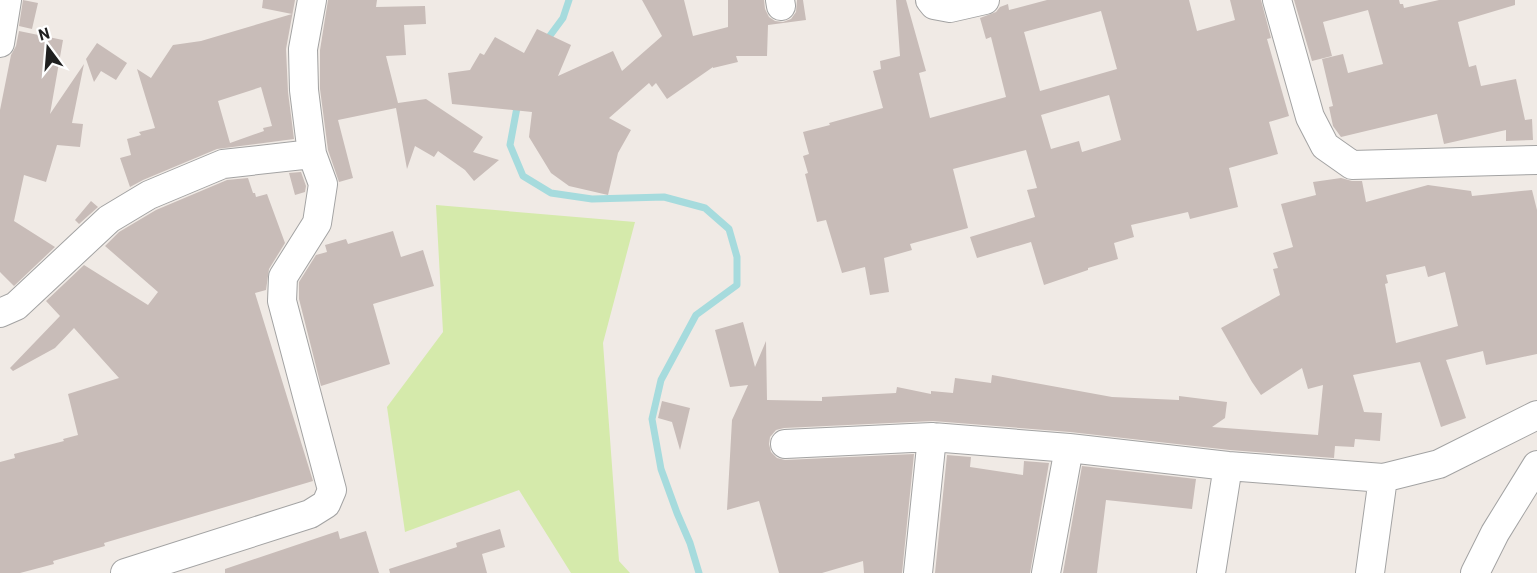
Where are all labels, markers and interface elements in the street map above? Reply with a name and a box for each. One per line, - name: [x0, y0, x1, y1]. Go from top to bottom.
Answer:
- north arrow: [18, 18, 78, 78]
- text: N: [36, 23, 51, 44]

